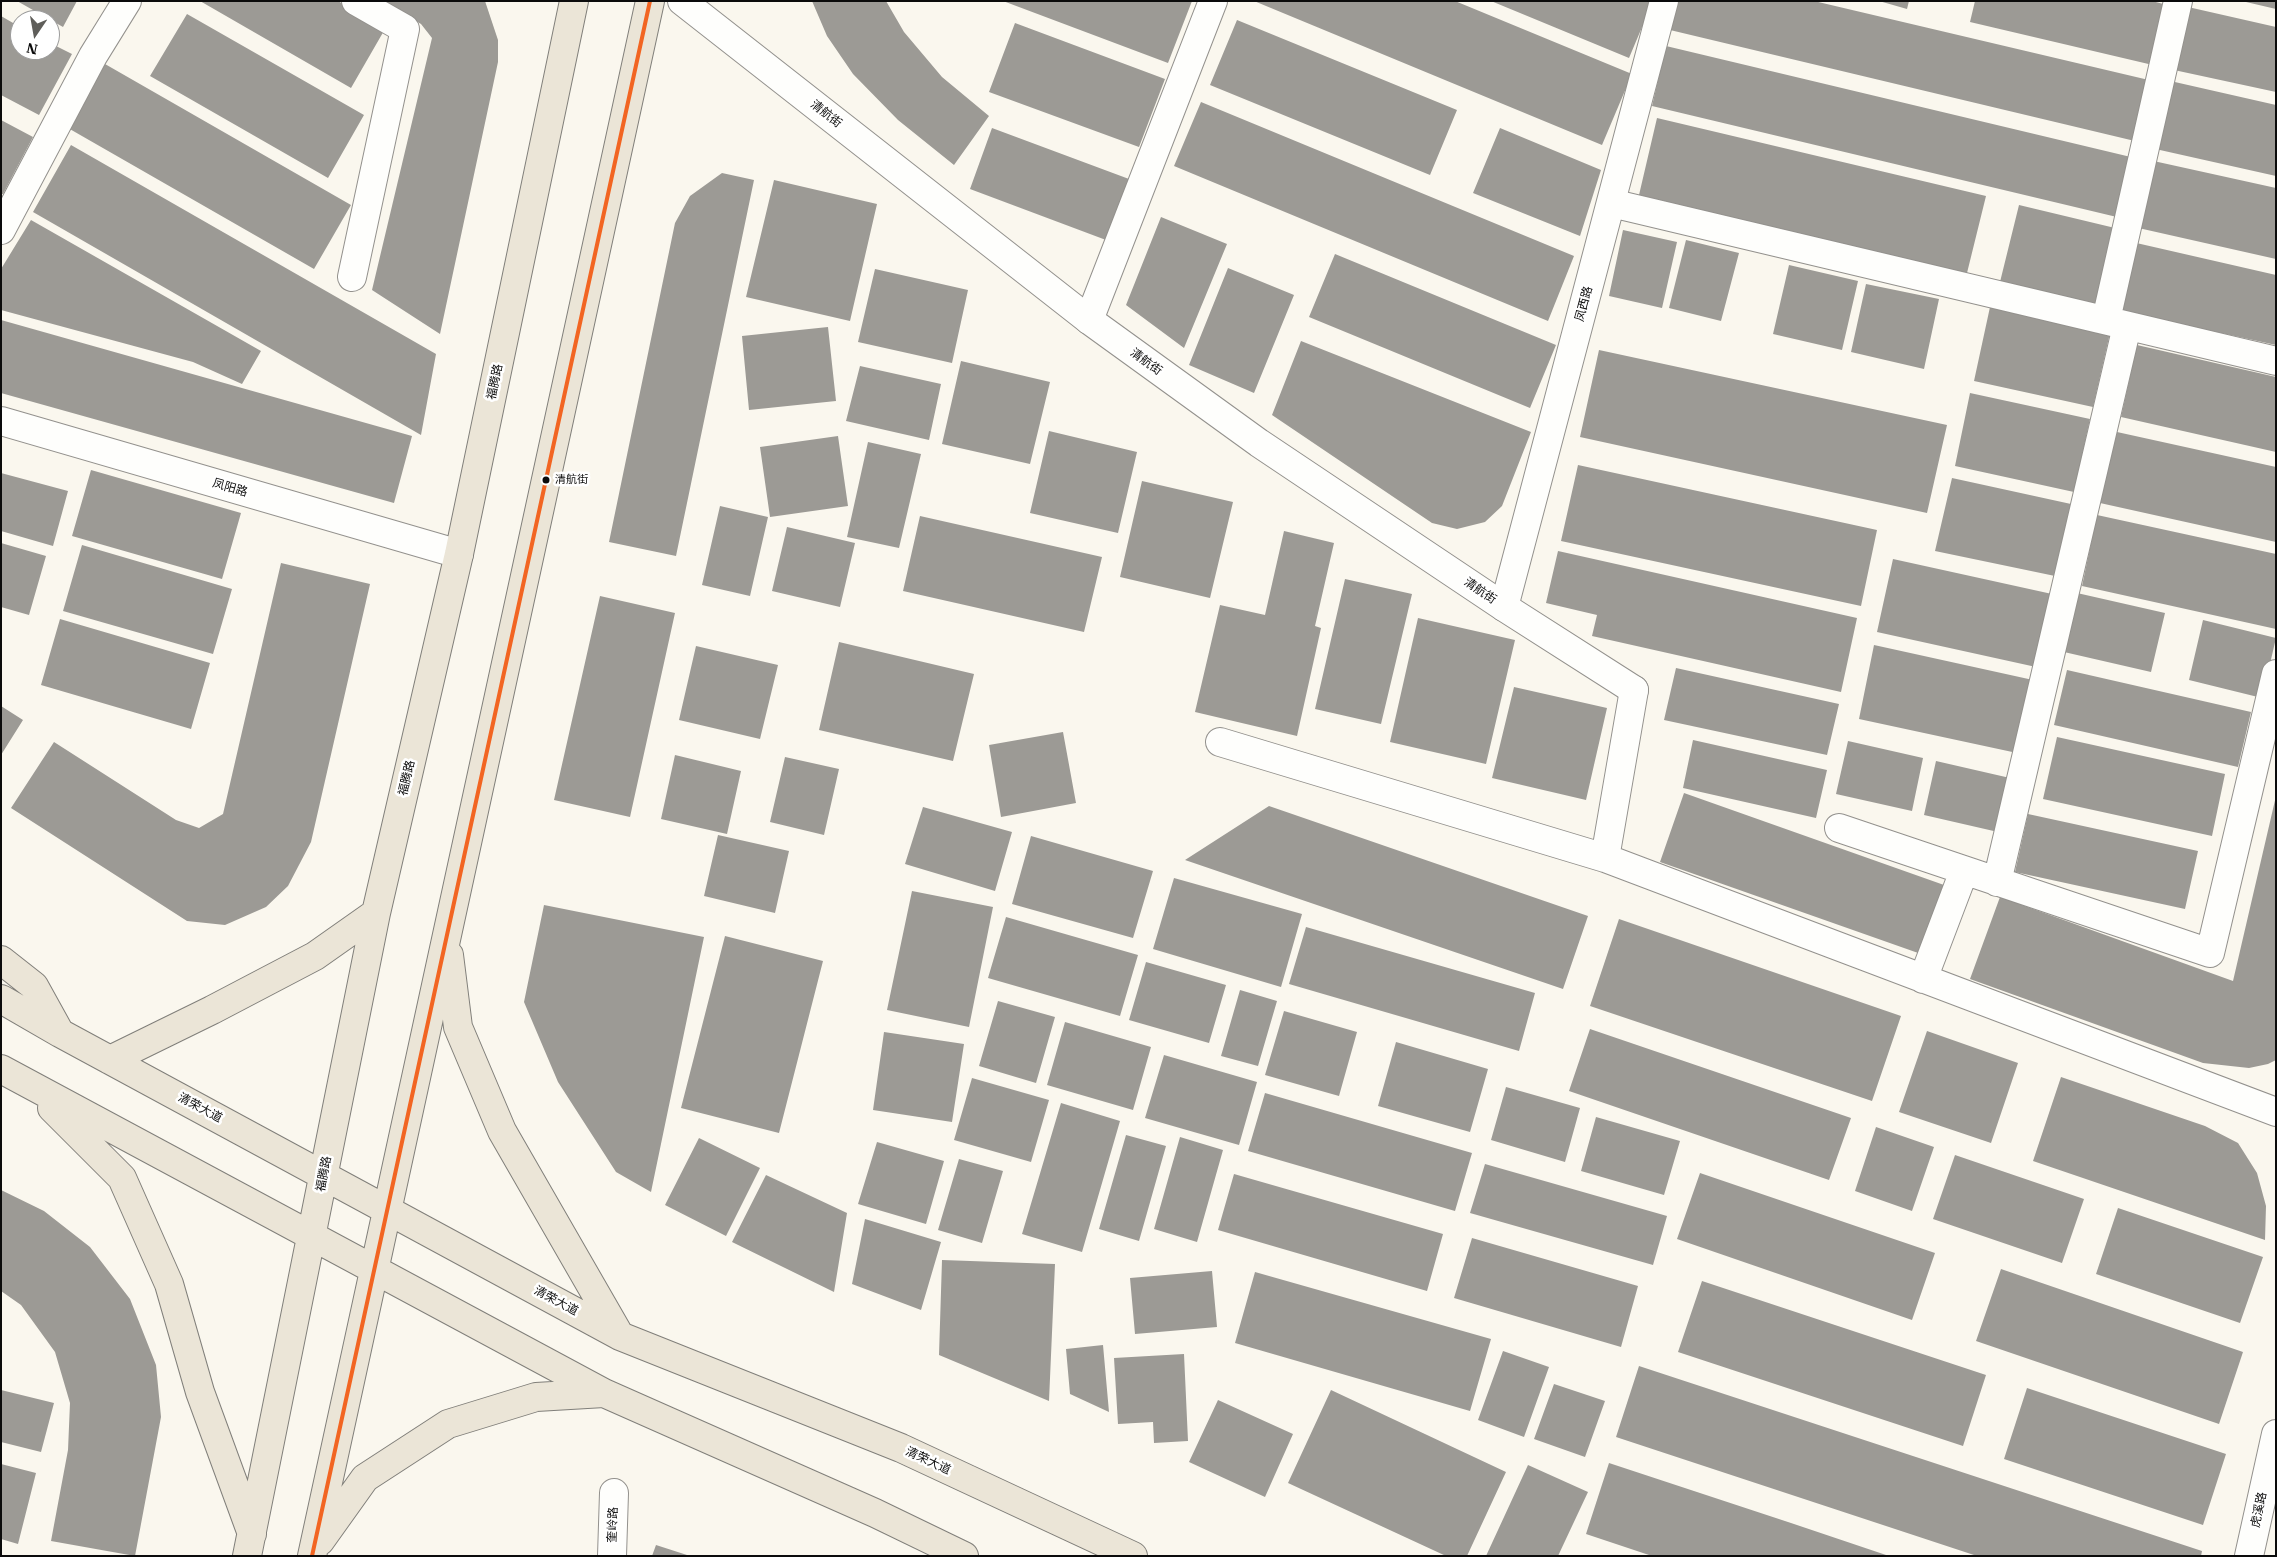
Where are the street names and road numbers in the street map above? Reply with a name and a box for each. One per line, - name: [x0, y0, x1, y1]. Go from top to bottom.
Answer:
- street label: 清航街: [807, 97, 845, 131]
- street label: 凤西路: [1572, 285, 1596, 323]
- street label: 清航街: [1127, 346, 1165, 378]
- street label: 福腾路: [484, 363, 506, 401]
- street label: 凤阳路: [211, 476, 249, 500]
- street label: 清航街: [1461, 575, 1499, 607]
- street label: 福腾路: [396, 759, 418, 797]
- street label: 清荣大道: [175, 1090, 225, 1126]
- street label: 福腾路: [313, 1155, 335, 1193]
- street label: 清荣大道: [531, 1283, 581, 1319]
- street label: 清荣大道: [903, 1444, 953, 1478]
- street label: 虎溪路: [2248, 1491, 2270, 1529]
- street label: 奎岭路: [605, 1507, 621, 1543]

